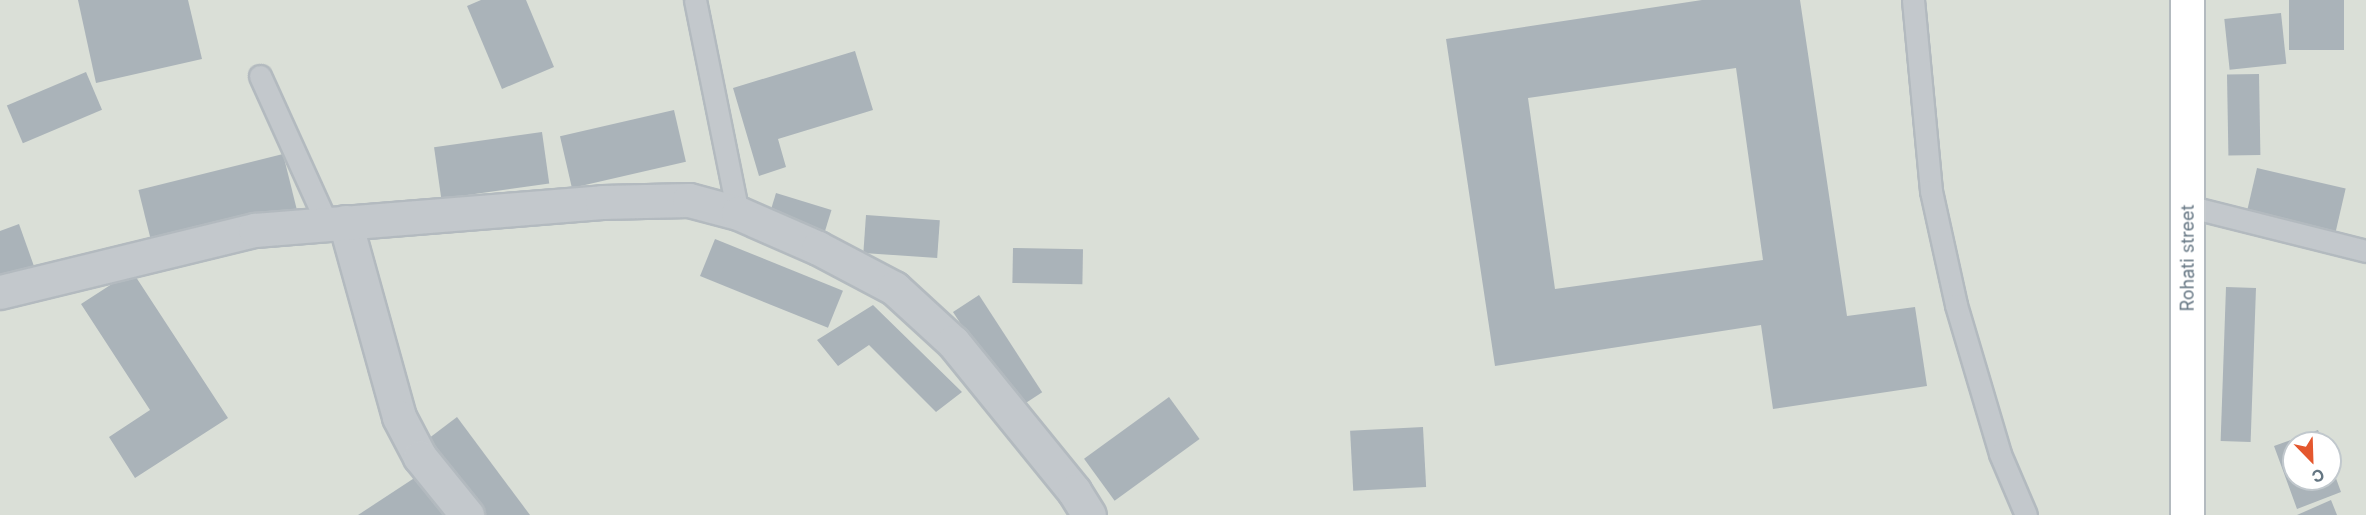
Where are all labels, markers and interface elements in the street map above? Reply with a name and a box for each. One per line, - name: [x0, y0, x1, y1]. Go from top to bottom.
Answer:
- street label: Rohati street: [2177, 205, 2199, 311]
- north arrow: [2282, 431, 2342, 491]
- text: С: [2309, 464, 2328, 487]

